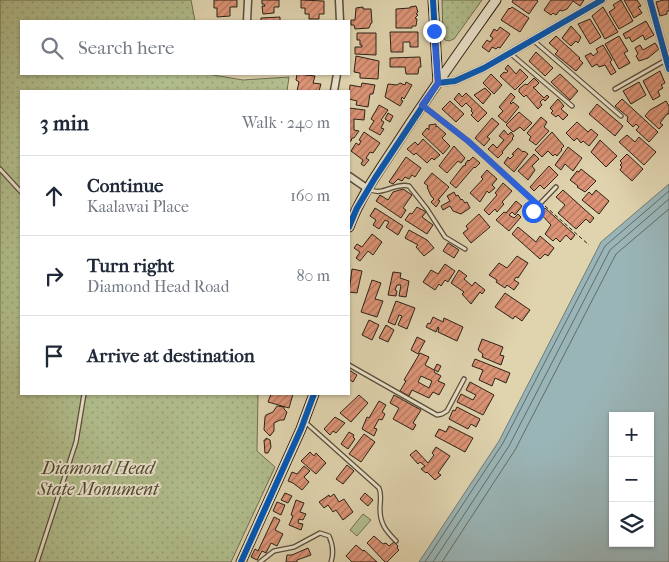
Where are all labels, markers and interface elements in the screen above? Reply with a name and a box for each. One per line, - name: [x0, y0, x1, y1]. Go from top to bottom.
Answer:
- search box: [20, 20, 350, 75]
- route end: [423, 20, 446, 43]
- icon: search: [38, 34, 66, 62]
- text: Search here: [78, 37, 174, 59]
- text: 3 min: [40, 111, 89, 135]
- text: Walk · 240 m: [242, 113, 330, 132]
- text: Continue: [87, 175, 163, 197]
- icon: ahead: [40, 182, 68, 210]
- text: 160 m: [290, 186, 330, 205]
- text: Kaalawai Place: [87, 197, 189, 216]
- route start: [522, 200, 545, 223]
- text: Turn right: [87, 255, 174, 277]
- icon: right: [40, 262, 68, 290]
- text: 80 m: [296, 266, 330, 285]
- text: Diamond Head Road: [87, 277, 229, 296]
- icon: arrive: [40, 342, 68, 370]
- text: Arrive at destination: [87, 345, 255, 367]
- map controls: [609, 412, 654, 547]
- button: +: [609, 412, 654, 457]
- button: −: [609, 457, 654, 502]
- park label: Diamond Head State Monument: [37, 458, 160, 500]
- button: layers: [609, 502, 654, 547]

